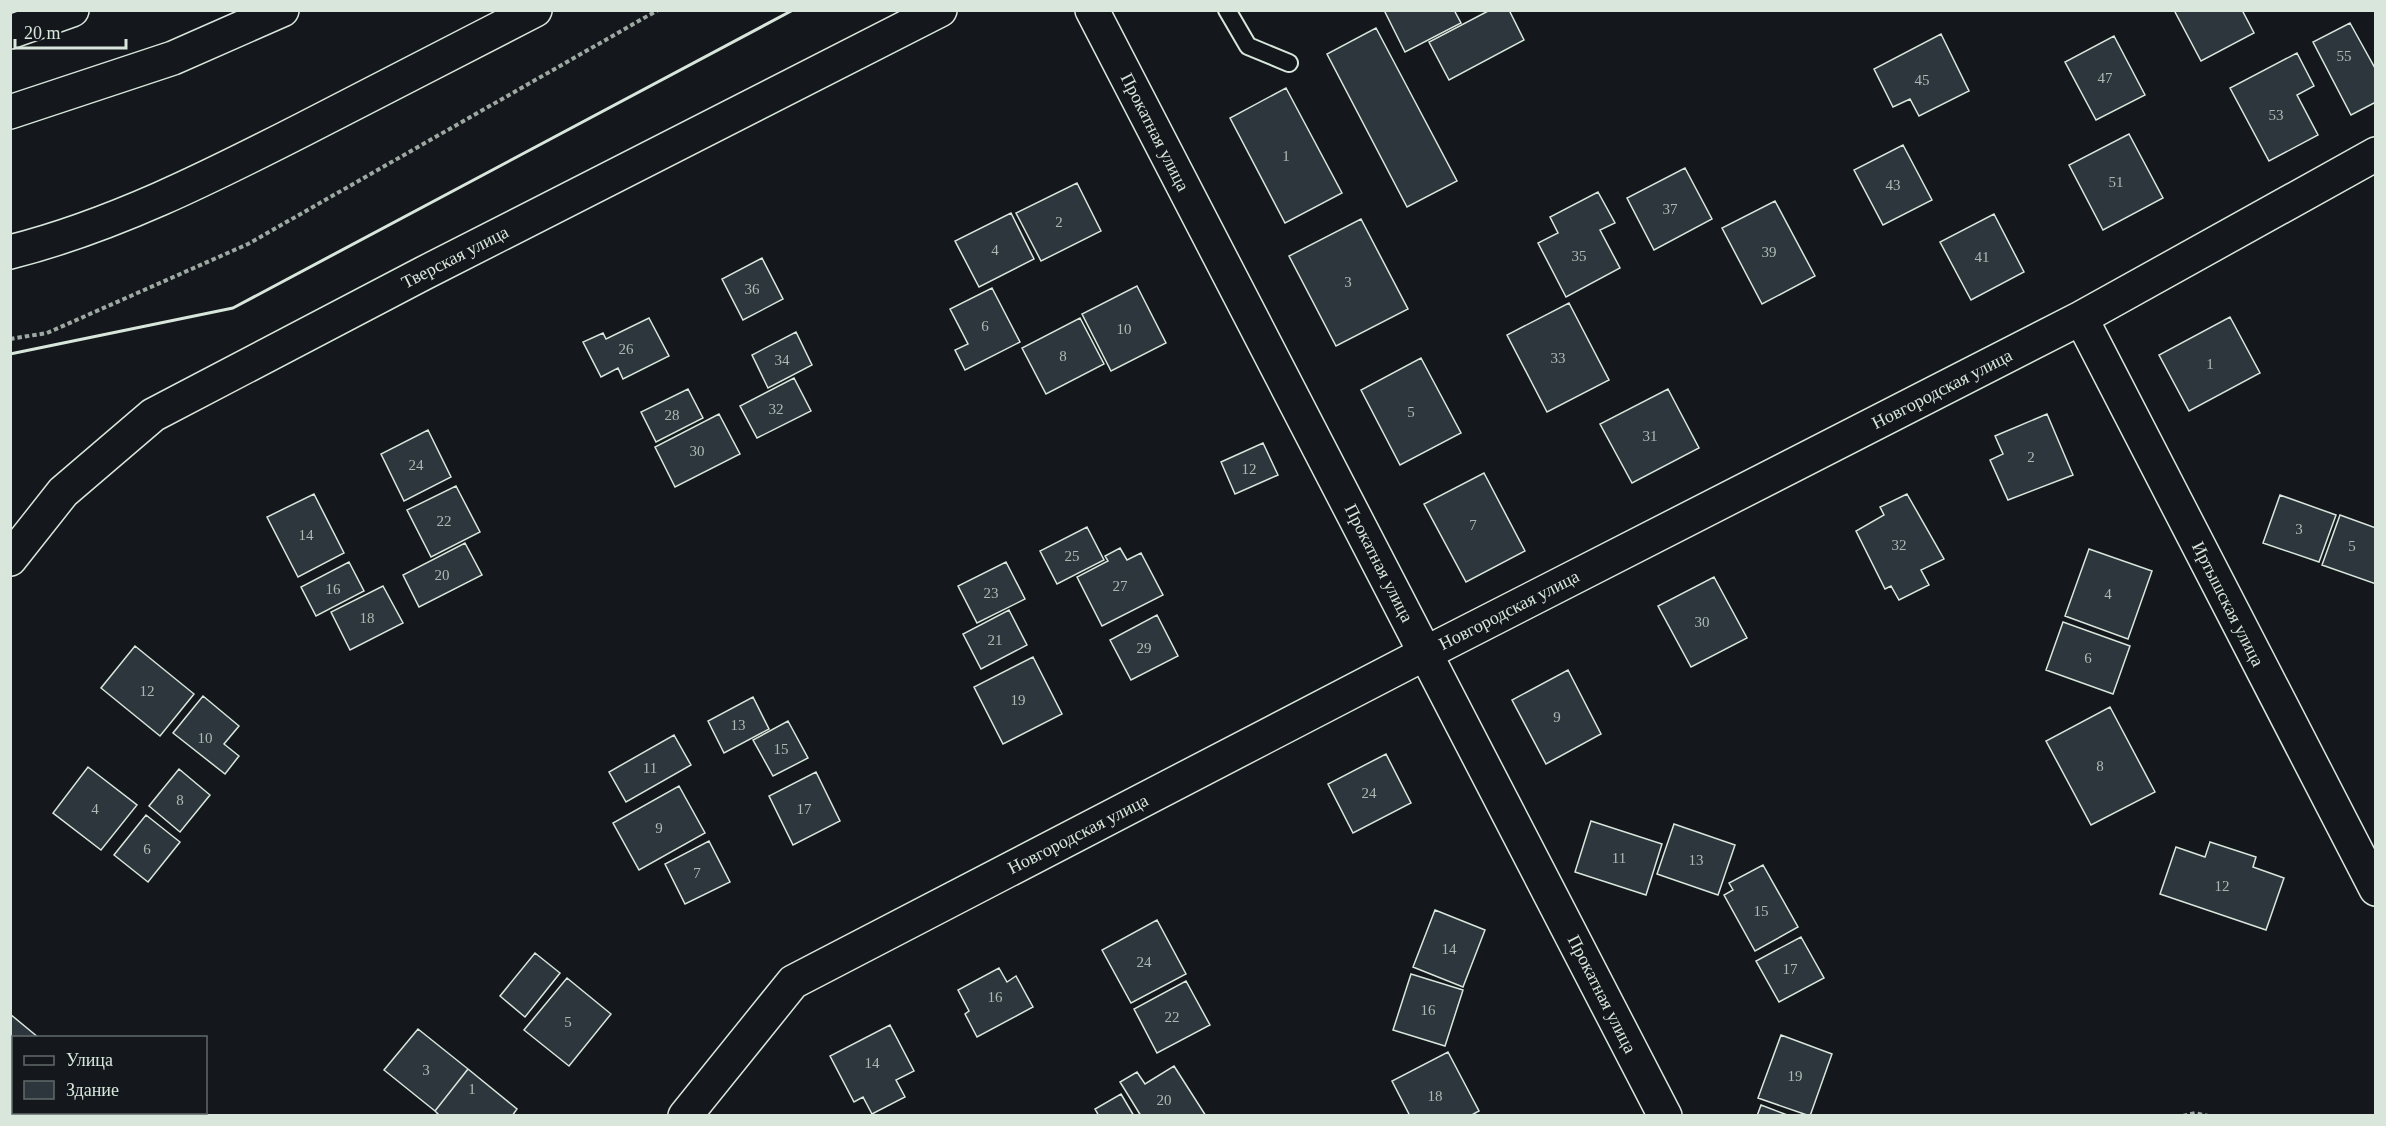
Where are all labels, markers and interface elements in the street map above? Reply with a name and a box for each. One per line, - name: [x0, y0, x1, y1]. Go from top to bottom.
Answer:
- scale bar: [15, 12, 126, 50]
- text: 20 m: [24, 23, 61, 43]
- house number: 55: [2337, 48, 2352, 64]
- street label: Прокатная улица: [1117, 70, 1193, 194]
- house number: 47: [2098, 70, 2113, 86]
- house number: 45: [1915, 72, 1930, 88]
- house number: 53: [2269, 107, 2284, 123]
- house number: 1: [1282, 148, 1290, 164]
- house number: 51: [2109, 174, 2124, 190]
- house number: 43: [1886, 177, 1901, 193]
- house number: 37: [1663, 201, 1678, 217]
- house number: 2: [1055, 214, 1063, 230]
- street label: Тверская улица: [398, 221, 512, 293]
- house number: 4: [991, 242, 999, 258]
- house number: 39: [1762, 244, 1777, 260]
- house number: 35: [1572, 248, 1587, 264]
- house number: 41: [1975, 249, 1990, 265]
- house number: 3: [1344, 274, 1352, 290]
- house number: 36: [745, 281, 760, 297]
- house number: 6: [981, 318, 989, 334]
- house number: 10: [1117, 321, 1132, 337]
- house number: 26: [619, 341, 634, 357]
- street label: Новгородская улица: [1869, 345, 2015, 433]
- house number: 8: [1059, 348, 1067, 364]
- house number: 33: [1551, 350, 1566, 366]
- house number: 34: [775, 352, 790, 368]
- house number: 1: [2206, 356, 2214, 372]
- house number: 32: [769, 401, 784, 417]
- house number: 5: [1407, 404, 1415, 420]
- house number: 28: [665, 407, 680, 423]
- house number: 31: [1643, 428, 1658, 444]
- house number: 30: [690, 443, 705, 459]
- house number: 2: [2027, 449, 2035, 465]
- house number: 24: [409, 457, 424, 473]
- house number: 12: [1242, 461, 1257, 477]
- street label: Прокатная улица: [1341, 501, 1417, 625]
- house number: 22: [437, 513, 452, 529]
- house number: 7: [1469, 517, 1477, 533]
- house number: 3: [2295, 521, 2303, 537]
- house number: 14: [299, 527, 314, 543]
- house number: 32: [1892, 537, 1907, 553]
- street label: Иртышская улица: [2188, 538, 2268, 670]
- house number: 5: [2348, 538, 2356, 554]
- house number: 25: [1065, 548, 1080, 564]
- street label: Новгородская улица: [1436, 566, 1582, 654]
- house number: 20: [435, 567, 450, 583]
- house number: 27: [1113, 578, 1128, 594]
- house number: 16: [326, 581, 341, 597]
- house number: 23: [984, 585, 999, 601]
- house number: 4: [2104, 586, 2112, 602]
- house number: 18: [360, 610, 375, 626]
- house number: 30: [1695, 614, 1710, 630]
- house number: 21: [988, 632, 1003, 648]
- house number: 29: [1137, 640, 1152, 656]
- house number: 6: [2084, 650, 2092, 666]
- house number: 12: [140, 683, 155, 699]
- house number: 19: [1011, 692, 1026, 708]
- house number: 9: [1553, 709, 1561, 725]
- house number: 13: [731, 717, 746, 733]
- house number: 10: [198, 730, 213, 746]
- house number: 15: [774, 741, 789, 757]
- house number: 8: [2096, 758, 2104, 774]
- house number: 11: [643, 760, 657, 776]
- house number: 24: [1362, 785, 1377, 801]
- street label: Новгородская улица: [1005, 790, 1151, 878]
- house number: 8: [176, 792, 184, 808]
- house number: 4: [91, 801, 99, 817]
- house number: 17: [797, 801, 812, 817]
- house number: 9: [655, 820, 663, 836]
- house number: 6: [143, 841, 151, 857]
- house number: 11: [1612, 850, 1626, 866]
- house number: 13: [1689, 852, 1704, 868]
- house number: 7: [693, 865, 701, 881]
- house number: 12: [2215, 878, 2230, 894]
- house number: 15: [1754, 903, 1769, 919]
- street label: Прокатная улица: [1564, 932, 1640, 1056]
- house number: 14: [1442, 941, 1457, 957]
- house number: 24: [1137, 954, 1152, 970]
- house number: 17: [1783, 961, 1798, 977]
- house number: 16: [988, 989, 1003, 1005]
- house number: 16: [1421, 1002, 1436, 1018]
- house number: 22: [1165, 1009, 1180, 1025]
- house number: 5: [564, 1014, 572, 1030]
- legend: [12, 1036, 207, 1114]
- text: Улица: [66, 1050, 113, 1070]
- house number: 14: [865, 1055, 880, 1071]
- house number: 3: [422, 1062, 430, 1078]
- house number: 19: [1788, 1068, 1803, 1084]
- text: Здание: [66, 1080, 119, 1100]
- house number: 1: [468, 1081, 476, 1097]
- house number: 18: [1428, 1088, 1443, 1104]
- house number: 20: [1157, 1092, 1172, 1108]

